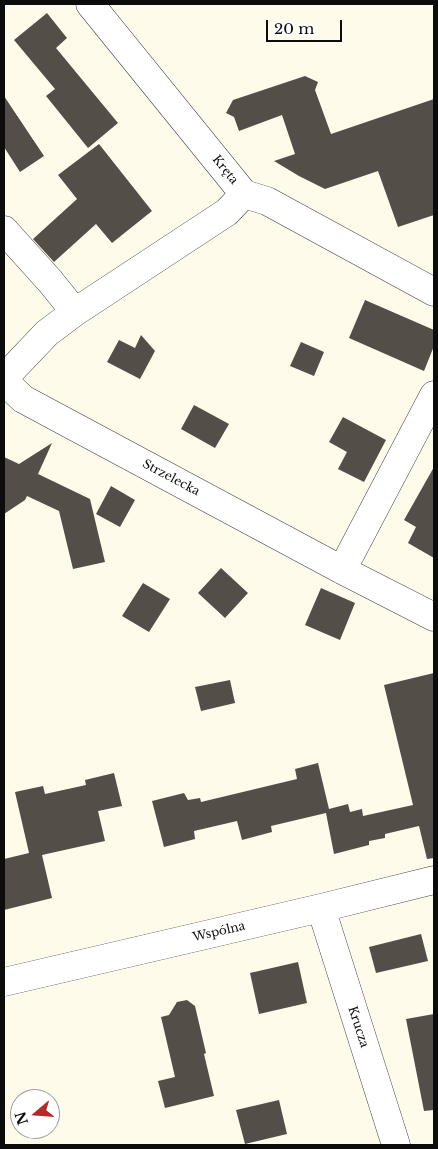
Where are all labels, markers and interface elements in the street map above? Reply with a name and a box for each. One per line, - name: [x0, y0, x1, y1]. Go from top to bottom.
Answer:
- scale bar: [268, 10, 344, 42]
- text: 20 m: [274, 19, 314, 38]
- street label: Kręta: [209, 153, 241, 187]
- street label: Strzelecka: [140, 457, 202, 499]
- street label: Wspólna: [191, 919, 247, 945]
- street label: Krucza: [345, 1004, 371, 1050]
- north arrow: [10, 1089, 60, 1139]
- text: N: [11, 1109, 32, 1127]

